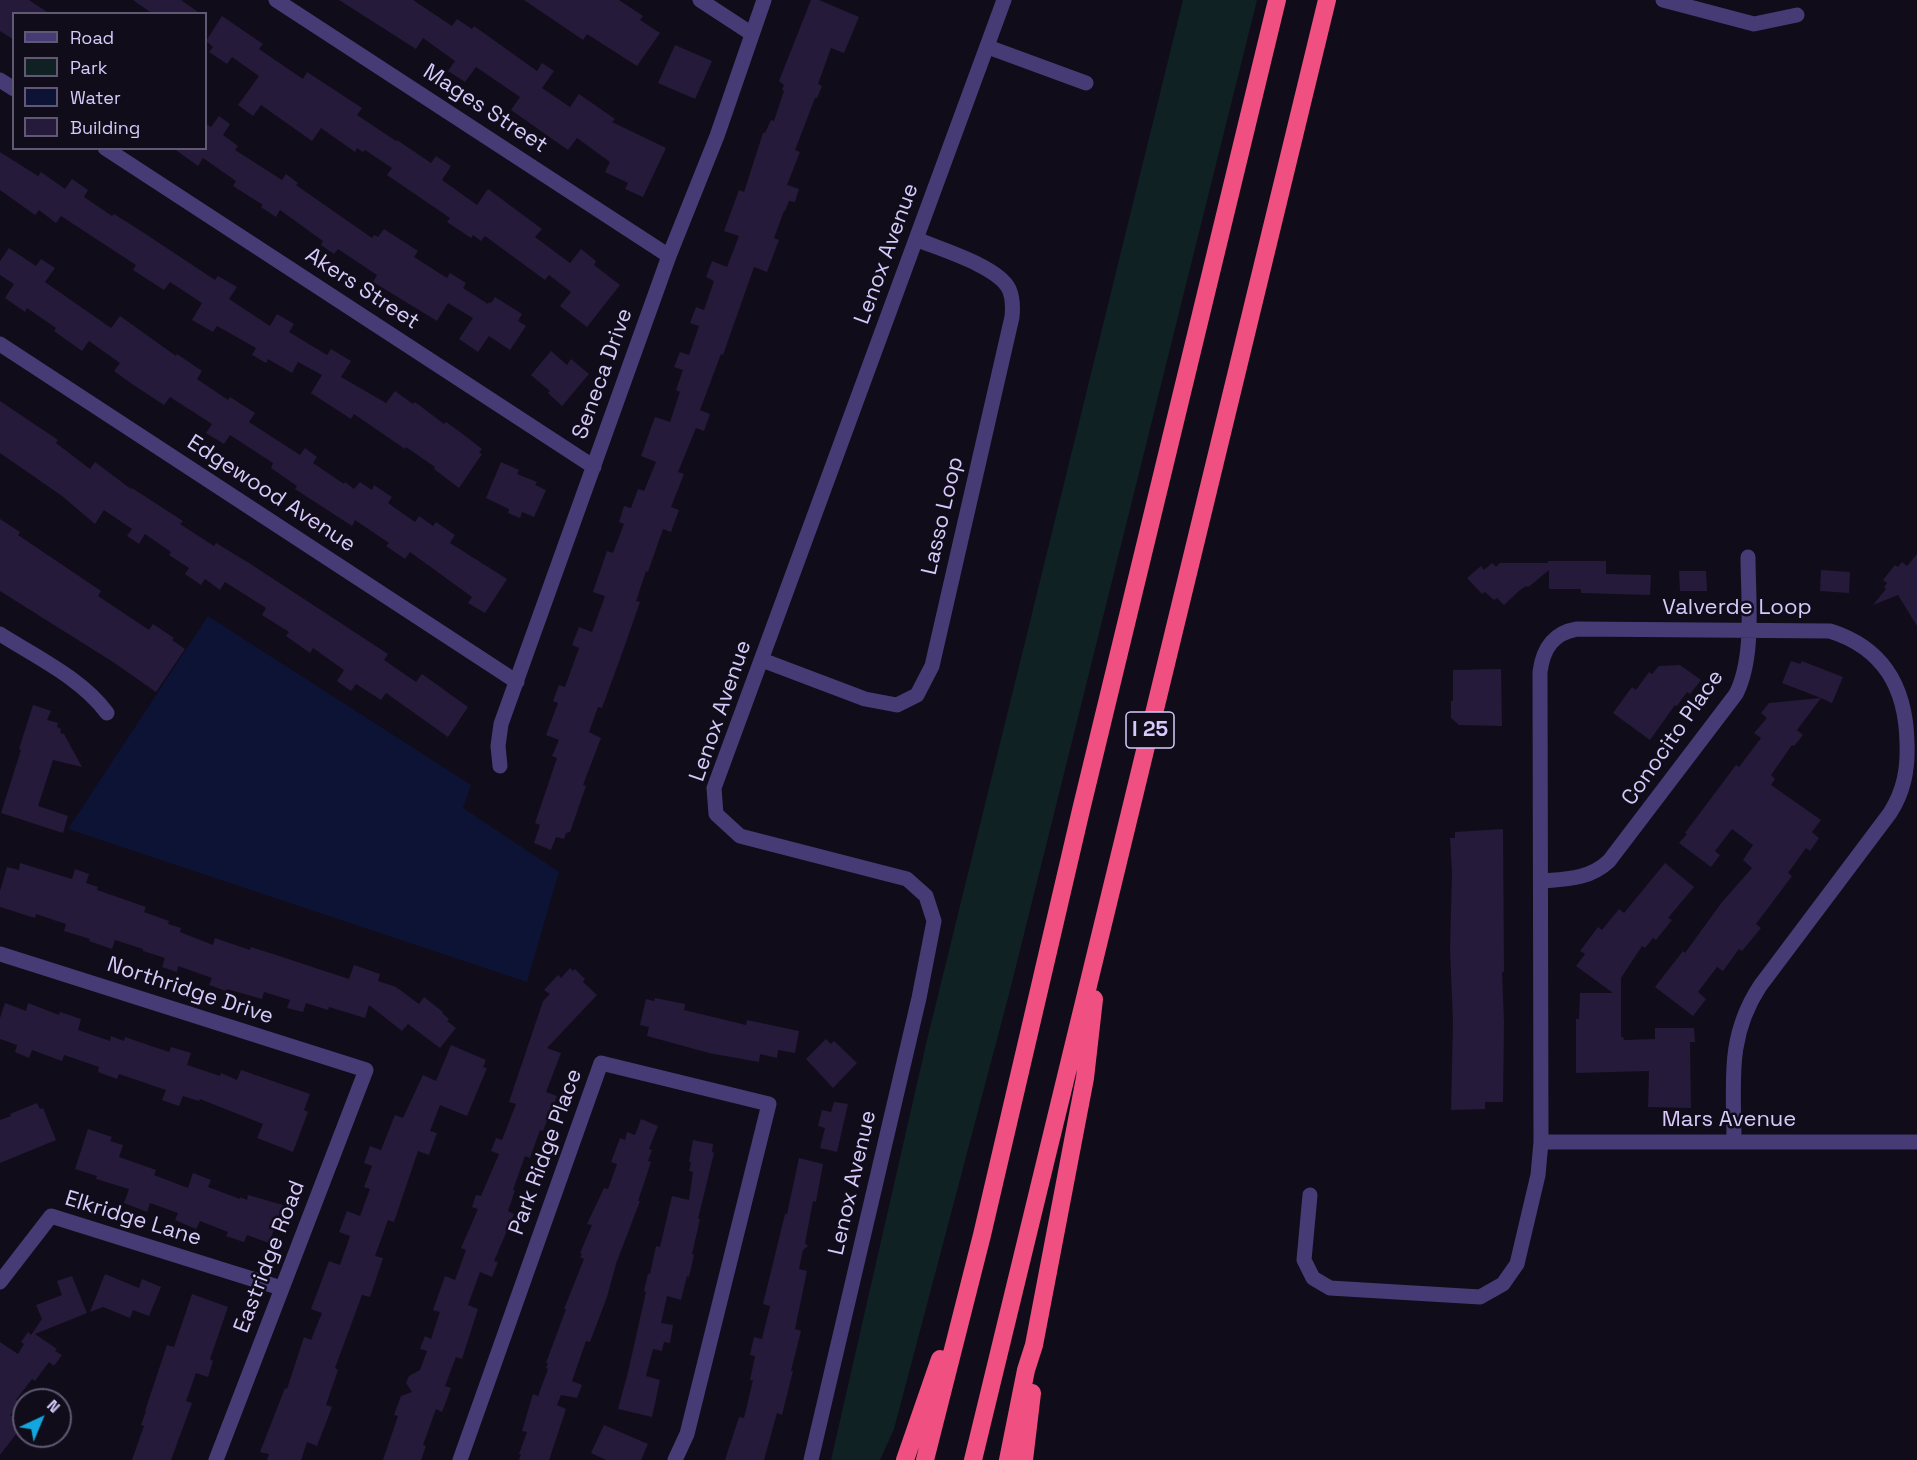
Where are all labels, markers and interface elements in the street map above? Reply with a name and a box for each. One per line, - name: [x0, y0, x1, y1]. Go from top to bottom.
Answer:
- legend: [12, 12, 207, 150]
- text: Road: [70, 26, 114, 49]
- text: Park: [70, 56, 107, 79]
- street label: Mages Street: [418, 59, 552, 159]
- text: Water: [70, 86, 121, 109]
- text: Building: [70, 116, 140, 139]
- street label: Lenox Avenue: [849, 180, 925, 328]
- street label: Akers Street: [300, 242, 424, 336]
- street label: Seneca Drive: [567, 305, 639, 443]
- street label: Edgewood Avenue: [182, 430, 360, 558]
- street label: Lasso Loop: [917, 454, 969, 578]
- street label: Valverde Loop: [1662, 595, 1812, 621]
- street label: Lenox Avenue: [684, 637, 758, 785]
- street label: Conocito Place: [1616, 665, 1730, 811]
- road number: I 25: [1126, 712, 1174, 748]
- street label: Northridge Drive: [103, 952, 277, 1030]
- street label: Park Ridge Place: [504, 1065, 588, 1239]
- street label: Mars Avenue: [1662, 1107, 1796, 1133]
- street label: Lenox Avenue: [824, 1108, 882, 1258]
- street label: Eastridge Road: [229, 1177, 311, 1337]
- street label: Elkridge Lane: [62, 1186, 204, 1252]
- north arrow: [12, 1388, 72, 1448]
- text: N: [42, 1395, 65, 1417]

